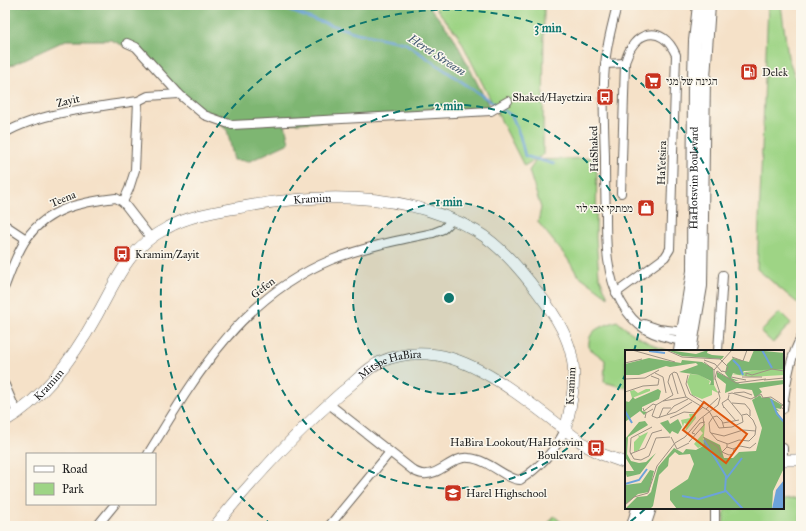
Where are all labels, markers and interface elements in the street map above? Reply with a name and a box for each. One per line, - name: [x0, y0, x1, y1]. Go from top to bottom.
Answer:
- text: 3 min: [534, 21, 562, 36]
- water label: Heret Stream: [405, 31, 469, 79]
- fuel station icon: Delek: [739, 62, 759, 82]
- place label: Delek: [762, 66, 789, 79]
- supermarket icon: הגינה של מגי: [643, 71, 663, 91]
- place label: הגינה של מגי: [666, 75, 718, 88]
- bus stop icon: Shaked/Hayetzira: [595, 87, 615, 107]
- place label: Shaked/Hayetzira: [512, 91, 592, 104]
- street label: Zayit: [55, 92, 81, 110]
- text: 2 min: [435, 99, 464, 113]
- street label: HaShaked: [587, 125, 601, 172]
- street label: HaHotsvim Boulevard: [687, 126, 700, 230]
- street label: HaYetsira: [655, 140, 669, 185]
- street label: Teena: [48, 188, 78, 210]
- street label: Kramim: [293, 191, 332, 206]
- text: 1 min: [435, 195, 463, 209]
- shop icon: ממתקי אבי לוי: [636, 198, 656, 218]
- place label: ממתקי אבי לוי: [576, 202, 633, 215]
- bus stop icon: Kramim/Zayit: [112, 244, 132, 264]
- place label: Kramim/Zayit: [135, 248, 200, 261]
- street label: Gefen: [248, 275, 278, 301]
- centre of rings: [442, 291, 456, 305]
- street label: Mitspe HaBira: [355, 347, 422, 382]
- inset map: [625, 350, 784, 509]
- street label: Kramim: [31, 366, 67, 403]
- street label: Kramim: [564, 366, 579, 405]
- place label: HaBira Lookout/HaHotsvim Boulevard: [450, 436, 584, 462]
- bus stop icon: HaBira Lookout/HaHotsvim Boulevard: [586, 438, 606, 458]
- legend: [26, 453, 156, 505]
- text: Road: [62, 462, 88, 476]
- text: Park: [62, 482, 84, 496]
- school or university icon: Harel Highschool: [443, 483, 463, 503]
- place label: Harel Highschool: [466, 487, 547, 500]

